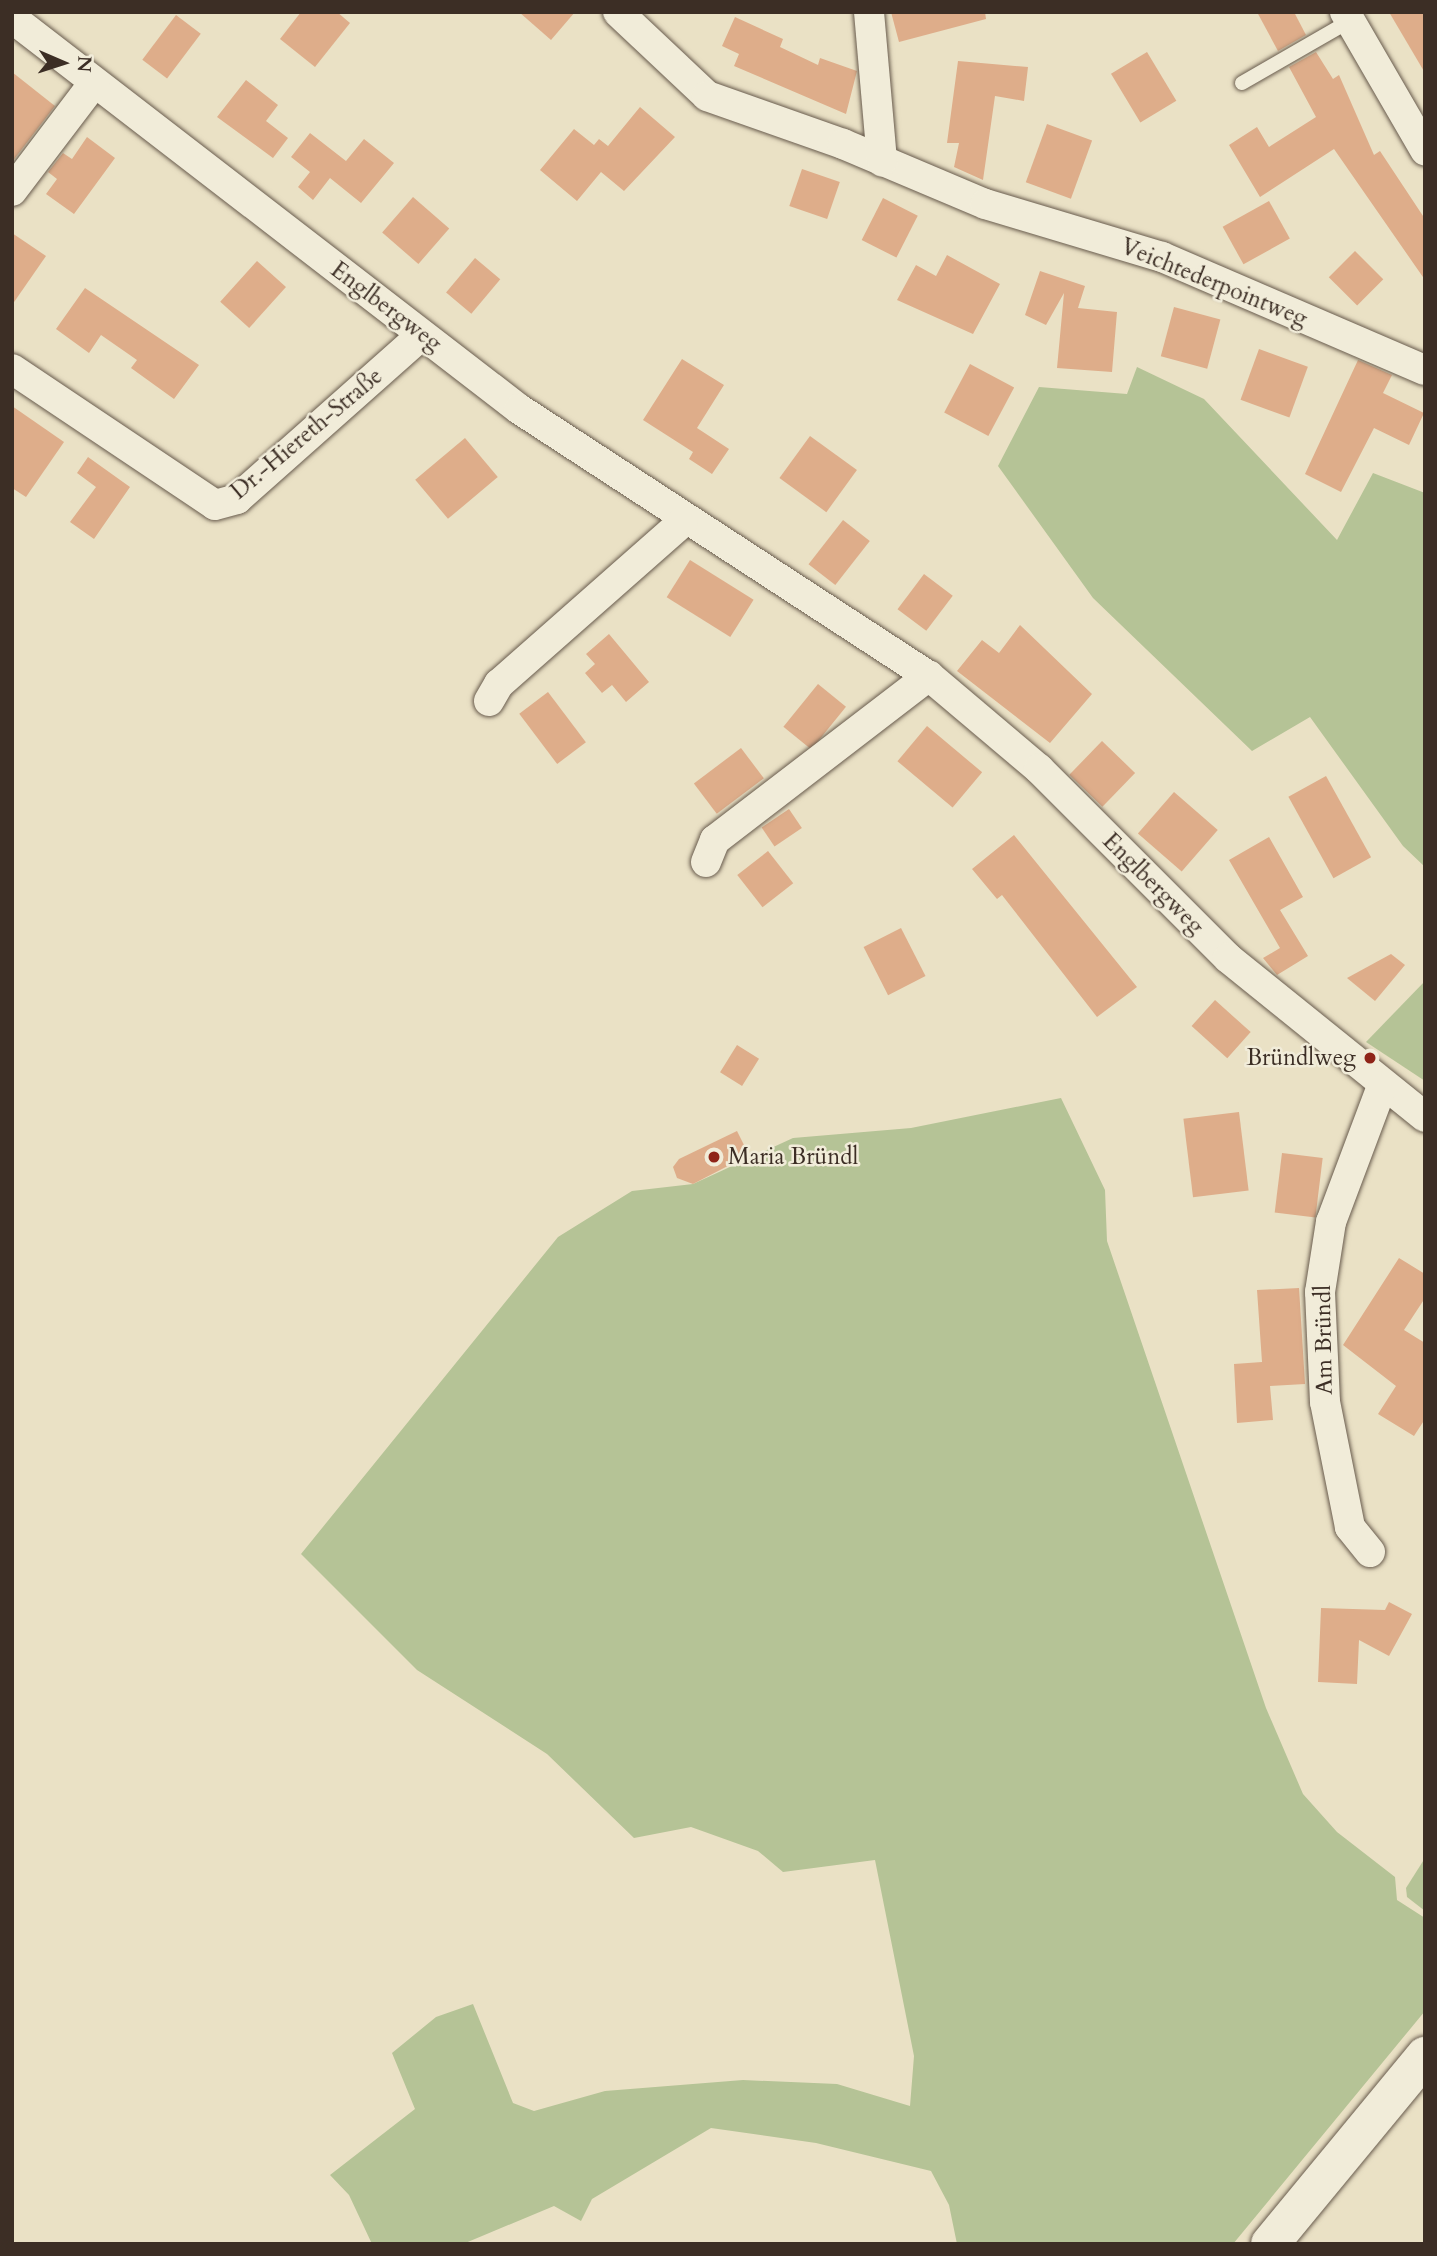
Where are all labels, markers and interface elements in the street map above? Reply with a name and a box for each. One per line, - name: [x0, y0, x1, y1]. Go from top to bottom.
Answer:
- north arrow: [28, 28, 98, 98]
- text: N: [71, 55, 97, 73]
- street label: Veichtederpointweg: [1117, 233, 1311, 333]
- street label: Englbergweg: [325, 256, 447, 358]
- street label: Dr.-Hiereth-Straße: [226, 363, 388, 505]
- street label: Englbergweg: [1097, 828, 1209, 940]
- place label: Bründlweg: [1246, 1044, 1356, 1072]
- marker: Bründlweg: [1362, 1050, 1378, 1066]
- place label: Maria Bründl: [728, 1143, 858, 1171]
- marker: Maria Bründl: [706, 1149, 722, 1165]
- street label: Am Bründl: [1309, 1285, 1339, 1395]

